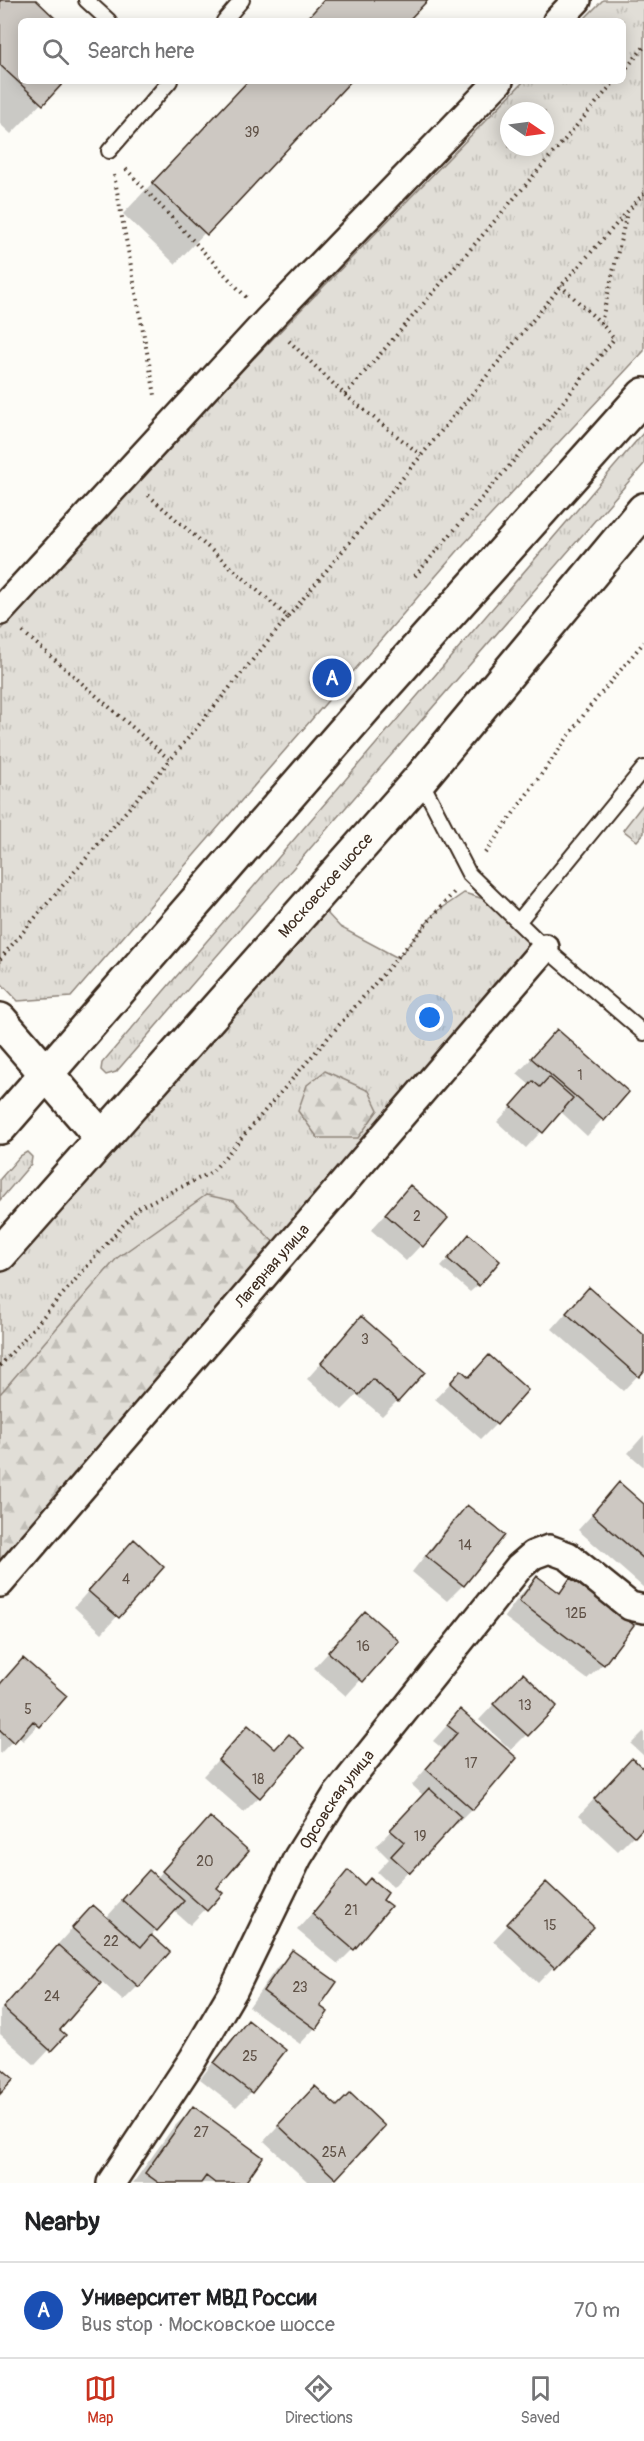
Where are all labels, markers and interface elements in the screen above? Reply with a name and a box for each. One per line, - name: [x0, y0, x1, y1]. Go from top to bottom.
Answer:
- search box: [18, 18, 626, 84]
- icon: search: [39, 35, 72, 68]
- text: Search here: [87, 37, 194, 65]
- north arrow: [500, 102, 554, 156]
- house number: 39: [244, 124, 260, 141]
- pin: A: [312, 656, 352, 700]
- street label: Московское шоссе: [274, 829, 378, 942]
- your location: [415, 1003, 444, 1032]
- house number: 1: [577, 1067, 583, 1084]
- house number: 2: [413, 1208, 421, 1225]
- street label: Лагерная улица: [230, 1220, 314, 1313]
- house number: 3: [361, 1331, 369, 1348]
- house number: 14: [458, 1537, 472, 1554]
- house number: 4: [122, 1571, 130, 1588]
- house number: 12Б: [565, 1605, 587, 1622]
- house number: 16: [356, 1638, 370, 1655]
- house number: 13: [518, 1697, 532, 1714]
- house number: 5: [24, 1701, 32, 1718]
- street label: Орсовская улица: [295, 1746, 379, 1853]
- house number: 17: [465, 1755, 478, 1772]
- house number: 18: [252, 1771, 264, 1788]
- house number: 19: [414, 1828, 426, 1845]
- house number: 20: [196, 1853, 214, 1870]
- house number: 21: [344, 1902, 358, 1919]
- house number: 15: [543, 1917, 557, 1934]
- house number: 22: [103, 1933, 119, 1950]
- house number: 23: [292, 1979, 308, 1996]
- house number: 24: [44, 1988, 60, 2005]
- house number: 25: [242, 2048, 258, 2065]
- house number: 27: [193, 2124, 209, 2141]
- house number: 25А: [322, 2144, 346, 2161]
- text: Nearby: [24, 2206, 100, 2238]
- text: Университет МВД России: [81, 2284, 317, 2312]
- text: A: [37, 2298, 50, 2323]
- text: 70 m: [574, 2298, 620, 2323]
- text: Bus stop · Московское шоссе: [81, 2312, 335, 2337]
- tab: Map: [84, 2372, 117, 2428]
- tab: Directions: [285, 2372, 353, 2428]
- tab: Saved: [520, 2372, 560, 2428]

